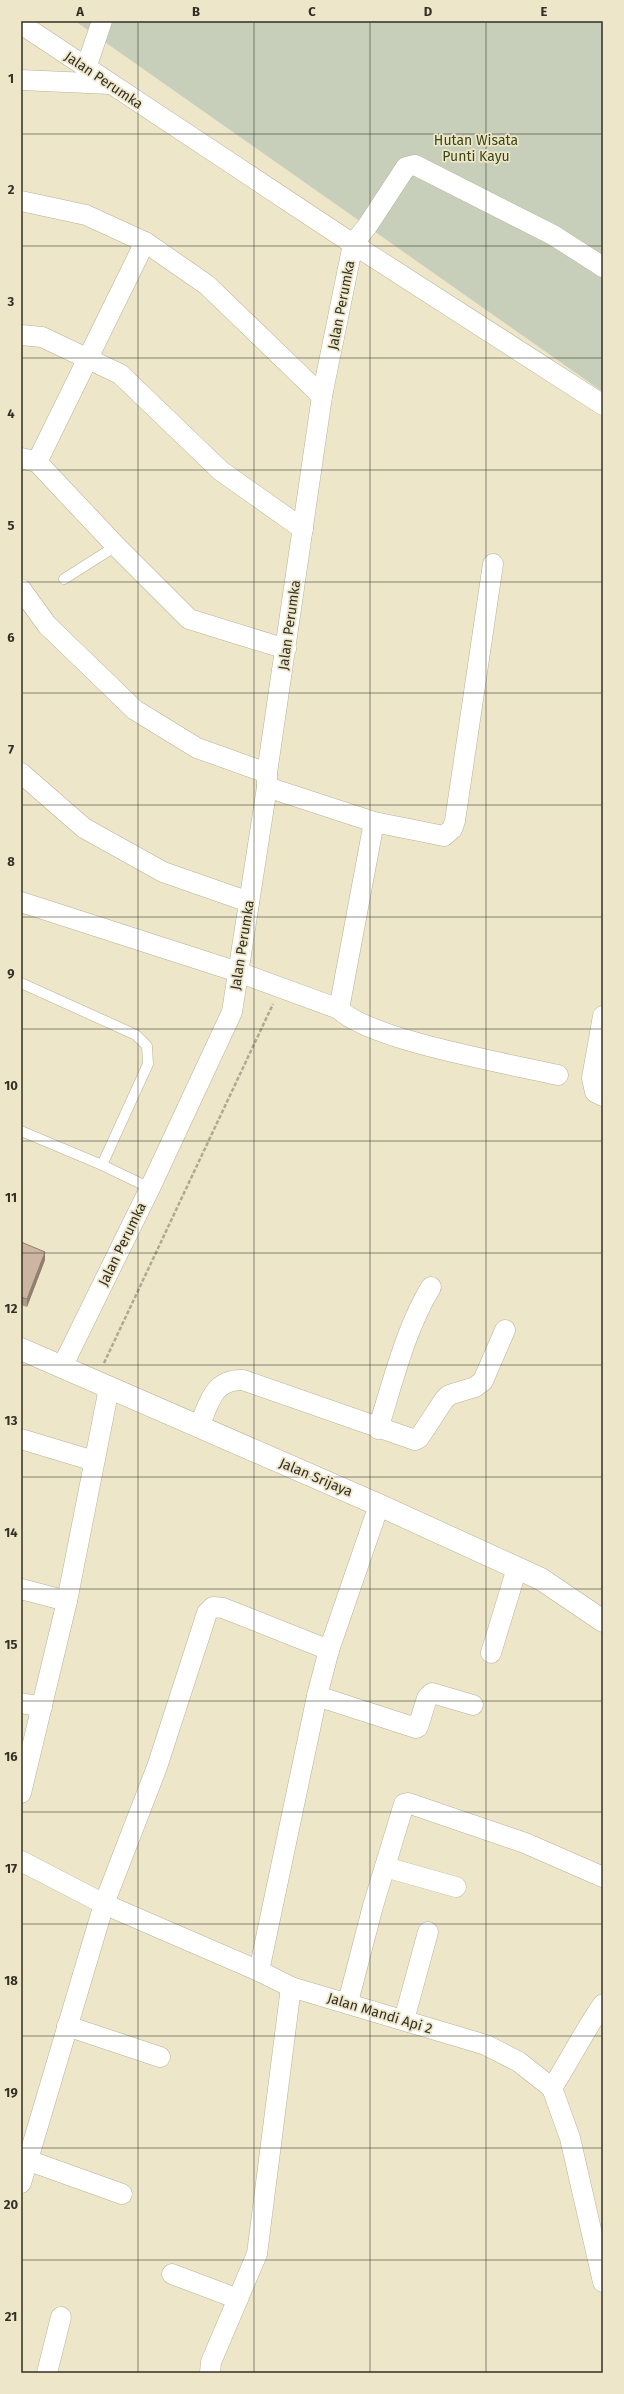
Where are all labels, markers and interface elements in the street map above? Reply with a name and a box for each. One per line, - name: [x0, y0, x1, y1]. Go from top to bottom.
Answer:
- text: A: [75, 4, 84, 19]
- text: B: [192, 4, 200, 19]
- text: C: [308, 4, 316, 19]
- text: D: [424, 4, 433, 19]
- text: E: [541, 4, 548, 19]
- street label: Jalan Perumka: [61, 48, 146, 113]
- text: 1: [8, 71, 14, 86]
- park label: Hutan Wisata Punti Kayu: [434, 132, 518, 165]
- text: 2: [8, 182, 15, 197]
- street label: Jalan Perumka: [324, 259, 358, 351]
- text: 3: [7, 294, 15, 309]
- text: 4: [7, 406, 15, 421]
- text: 5: [8, 518, 15, 533]
- street label: Jalan Perumka: [275, 579, 304, 671]
- text: 6: [7, 630, 15, 645]
- text: 7: [8, 742, 14, 757]
- text: 8: [7, 854, 15, 869]
- street label: Jalan Perumka: [227, 899, 258, 991]
- text: 9: [7, 966, 15, 981]
- text: 10: [4, 1078, 18, 1093]
- text: 11: [5, 1190, 17, 1205]
- street label: Jalan Perumka: [95, 1200, 150, 1289]
- text: 12: [5, 1301, 18, 1316]
- text: 13: [5, 1413, 18, 1428]
- street label: Jalan Srijaya: [277, 1454, 355, 1501]
- text: 14: [4, 1525, 18, 1540]
- text: 15: [4, 1637, 18, 1652]
- text: 16: [4, 1749, 18, 1764]
- text: 17: [5, 1861, 17, 1876]
- text: 18: [4, 1973, 18, 1988]
- street label: Jalan Mandi Api 2: [325, 1989, 435, 2038]
- text: 19: [4, 2085, 18, 2100]
- text: 20: [4, 2197, 19, 2212]
- text: 21: [5, 2309, 17, 2324]

